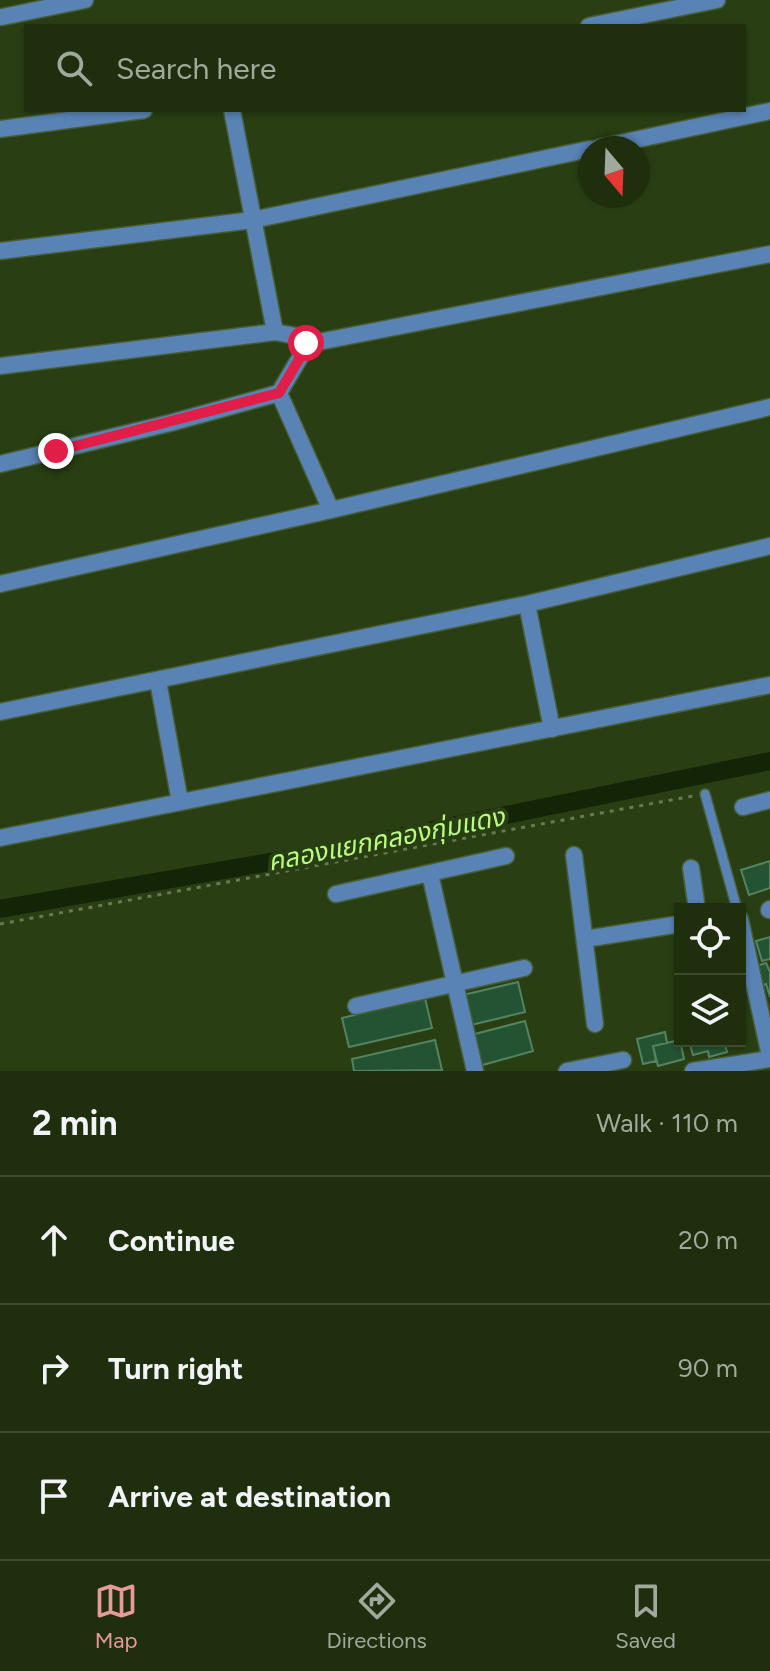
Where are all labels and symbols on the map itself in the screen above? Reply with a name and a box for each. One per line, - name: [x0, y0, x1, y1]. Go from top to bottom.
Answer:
- north arrow: [578, 136, 650, 208]
- route start: [288, 325, 324, 361]
- route end: [38, 433, 74, 469]
- water label: คลองแยกคลองกุ่มแดง: [265, 800, 508, 878]

